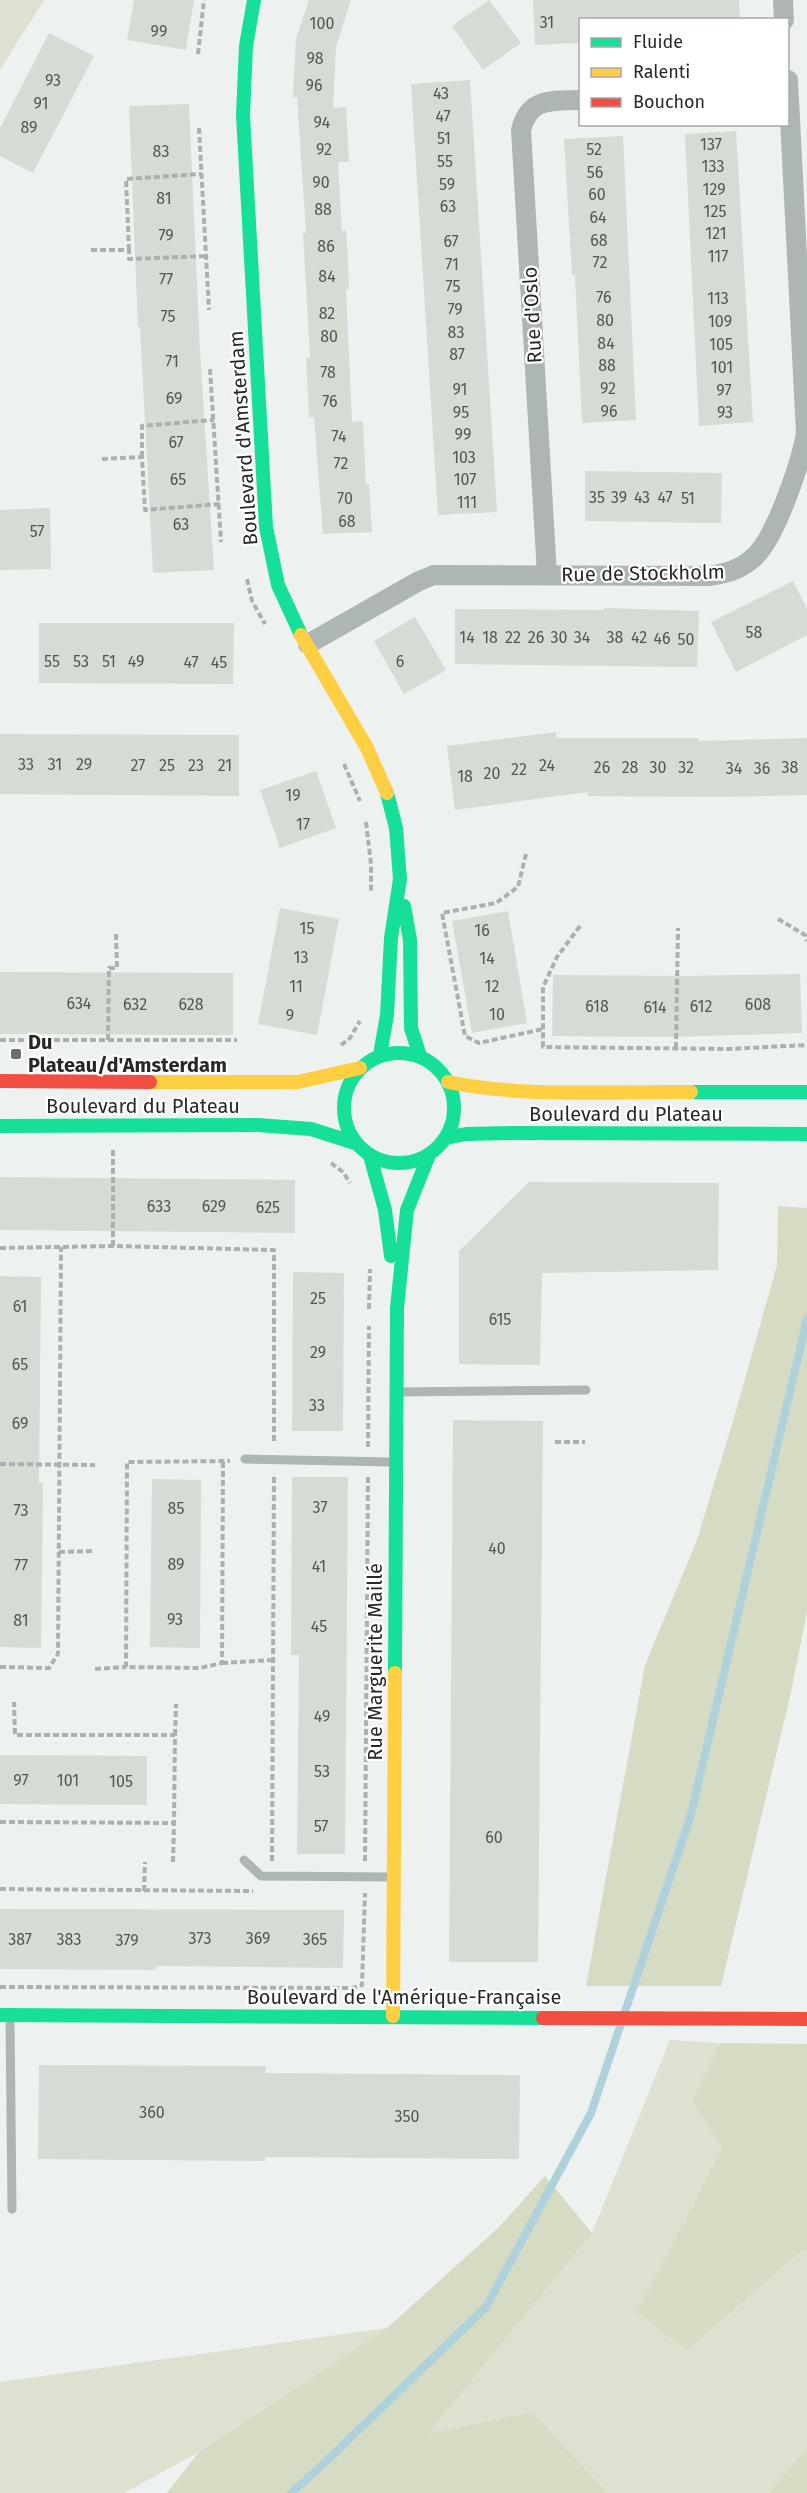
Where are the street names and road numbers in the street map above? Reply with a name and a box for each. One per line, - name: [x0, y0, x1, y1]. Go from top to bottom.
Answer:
- street label: Rue d'Oslo: [517, 266, 547, 364]
- street label: Boulevard d'Amsterdam: [224, 330, 262, 546]
- street label: Rue de Stockholm: [561, 560, 725, 586]
- street label: Boulevard du Plateau: [46, 1094, 240, 1118]
- street label: Boulevard du Plateau: [529, 1102, 723, 1126]
- street label: Rue Marguerite Maillé: [363, 1563, 387, 1761]
- street label: Boulevard de l'Amérique-Française: [247, 1985, 561, 2010]

